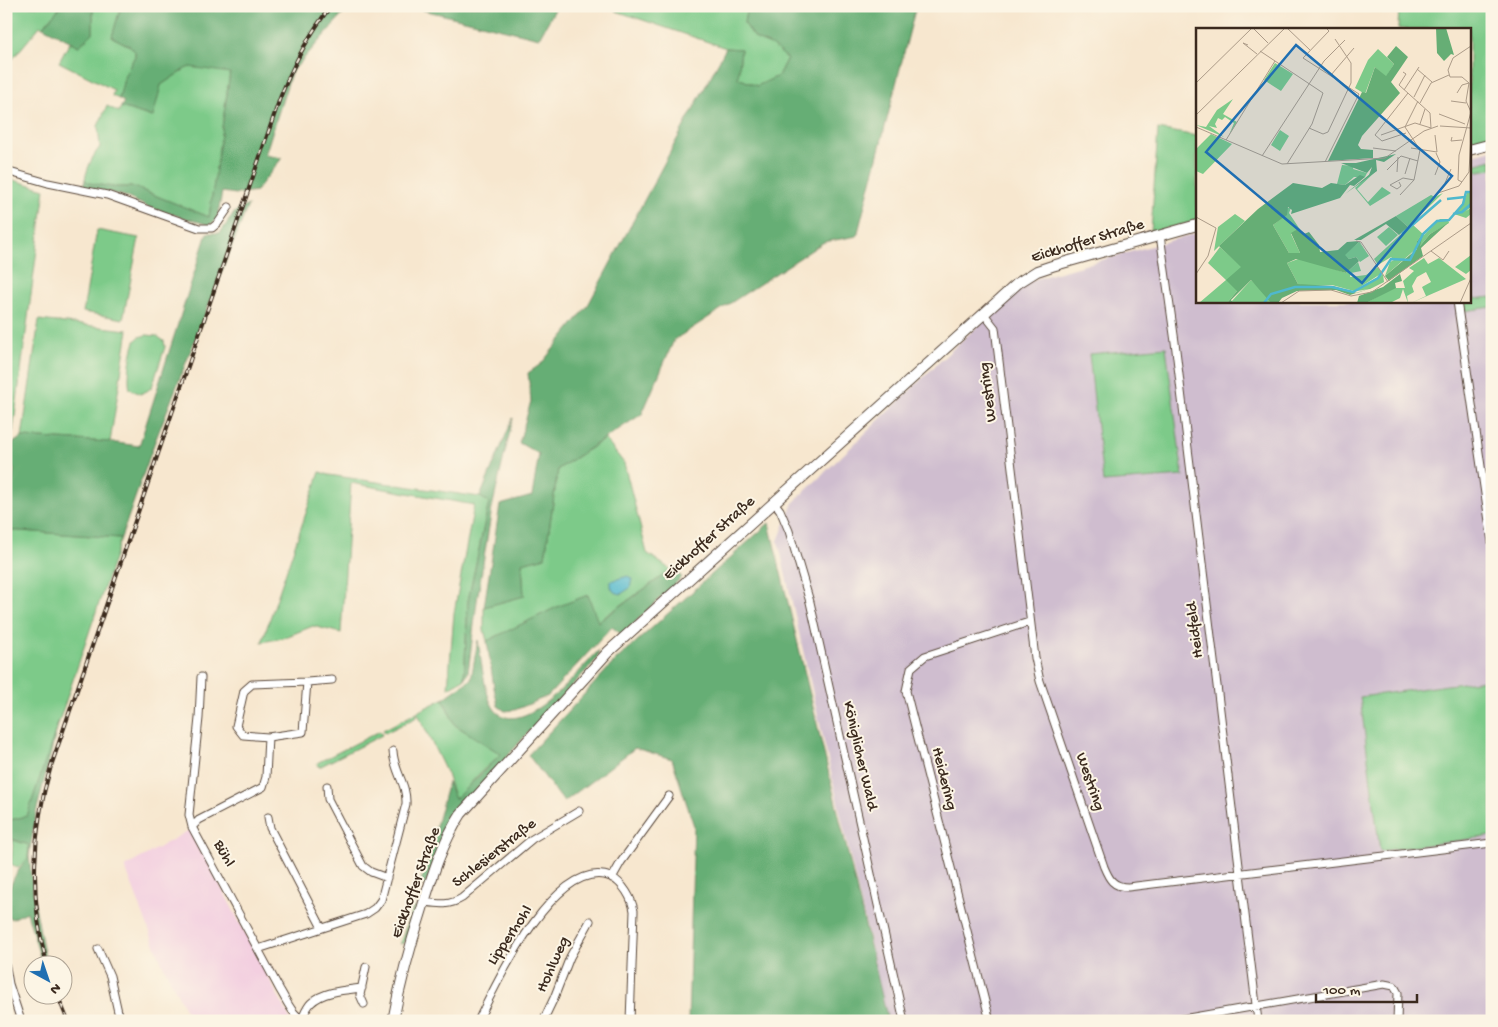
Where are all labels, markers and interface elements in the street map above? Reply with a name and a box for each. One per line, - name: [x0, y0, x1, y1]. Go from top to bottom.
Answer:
- inset map: [1196, 28, 1470, 302]
- street label: Eickhoffer Straße: [1029, 216, 1147, 268]
- street label: Westring: [976, 361, 1002, 423]
- street label: Eickhoffer Straße: [660, 492, 760, 585]
- street label: Heidfeld: [1183, 599, 1209, 659]
- street label: Königlicher Wald: [837, 700, 881, 814]
- street label: Heidering: [926, 745, 960, 813]
- street label: Westring: [1070, 750, 1108, 814]
- street label: Schlesierstraße: [449, 815, 541, 893]
- street label: Eickhoffer Straße: [388, 824, 446, 941]
- street label: Bühl: [208, 836, 238, 871]
- street label: Lipperhohl: [484, 902, 538, 970]
- street label: Hohlweg: [533, 934, 575, 996]
- north arrow: [22, 954, 72, 1004]
- scale bar: [1316, 972, 1417, 1004]
- text: N: [46, 979, 64, 997]
- text: 100 m: [1322, 982, 1361, 1000]

